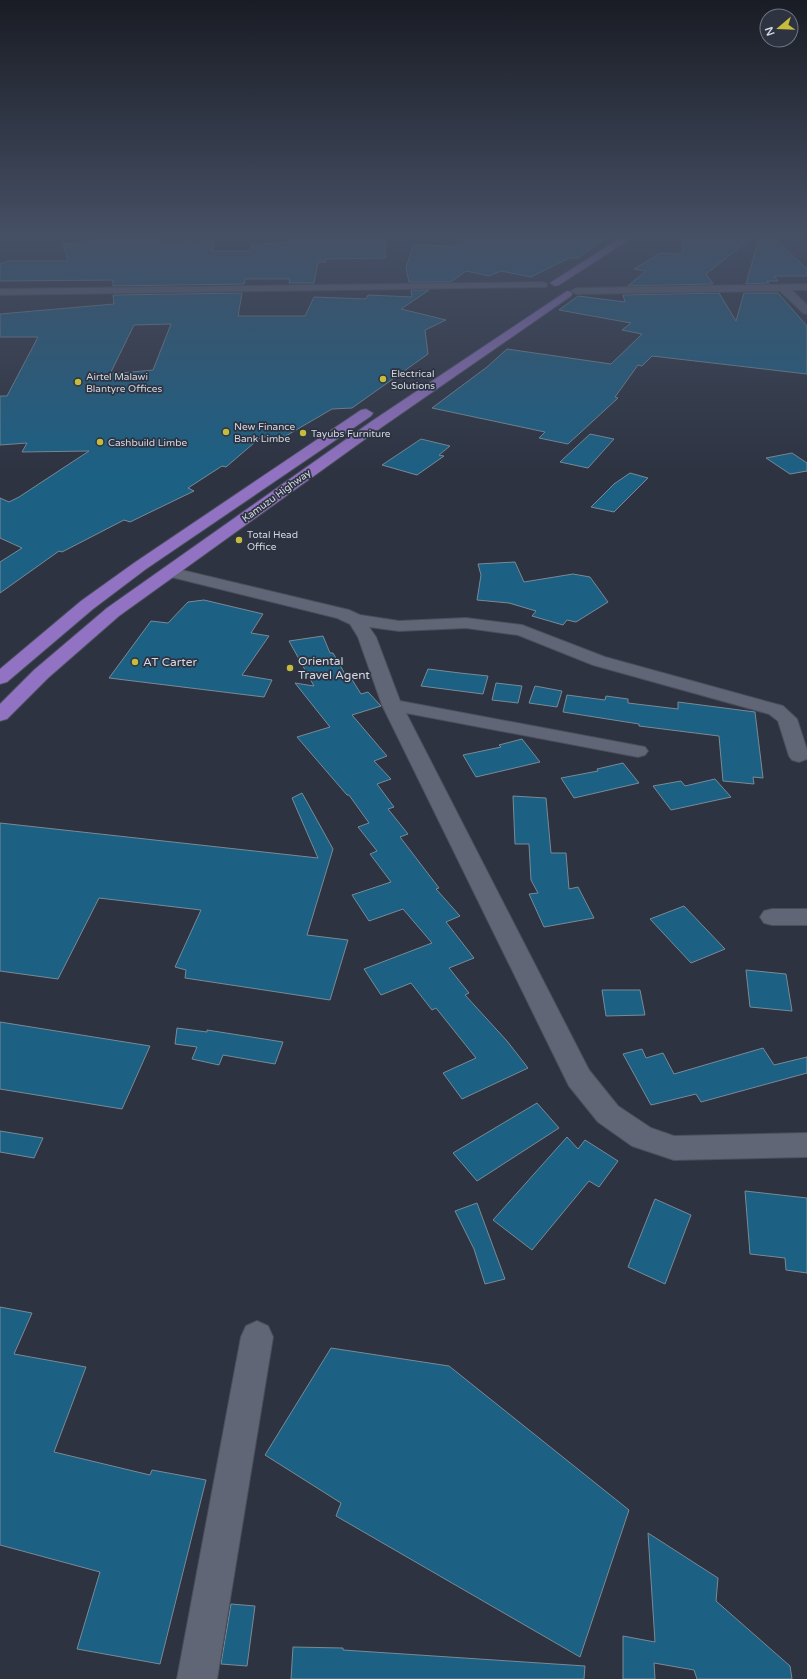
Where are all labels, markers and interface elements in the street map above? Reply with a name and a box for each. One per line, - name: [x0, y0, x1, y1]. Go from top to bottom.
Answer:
- north arrow: [759, 8, 799, 48]
- text: N: [762, 25, 778, 37]
- place label: Electrical Solutions: [391, 368, 435, 392]
- place label: Airtel Malawi Blantyre Offices: [86, 371, 162, 395]
- marker: Electrical Solutions: [378, 374, 388, 384]
- marker: Airtel Malawi Blantyre Offices: [73, 377, 83, 387]
- place label: New Finance Bank Limbe: [234, 421, 296, 445]
- marker: New Finance Bank Limbe: [221, 427, 231, 437]
- marker: Tayubs Furniture: [298, 428, 308, 438]
- place label: Tayubs Furniture: [311, 428, 391, 440]
- marker: Cashbuild Limbe: [95, 437, 105, 447]
- place label: Cashbuild Limbe: [108, 437, 187, 449]
- street label: Kamuzu Highway: [240, 466, 314, 525]
- place label: Total Head Office: [247, 529, 298, 553]
- marker: Total Head Office: [234, 535, 244, 545]
- place label: Oriental Travel Agent: [298, 654, 370, 682]
- place label: AT Carter: [143, 655, 198, 669]
- marker: AT Carter: [130, 657, 140, 667]
- marker: Oriental Travel Agent: [285, 663, 295, 673]

